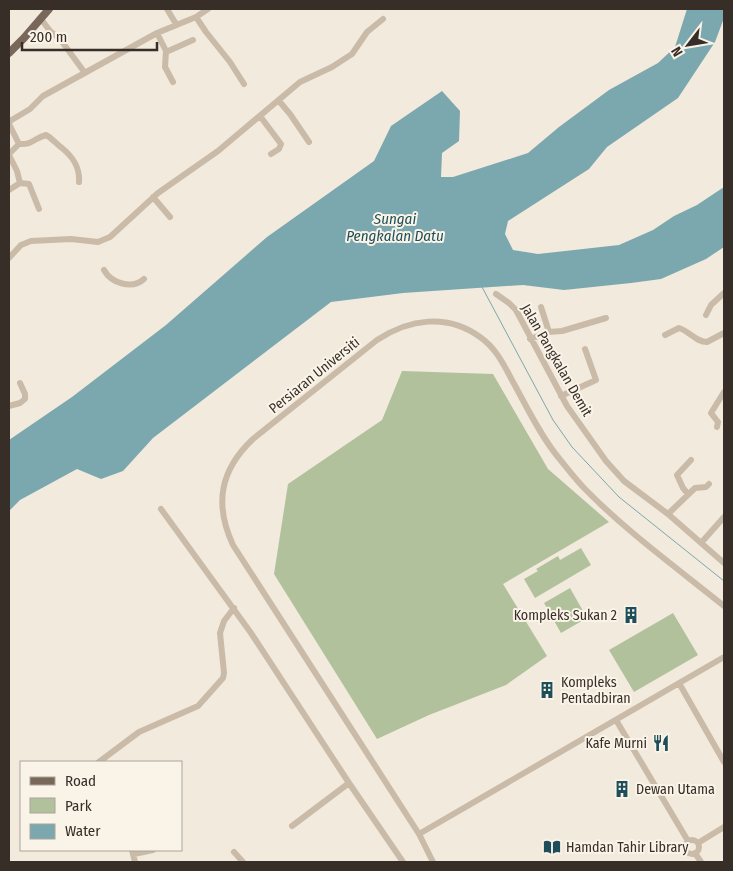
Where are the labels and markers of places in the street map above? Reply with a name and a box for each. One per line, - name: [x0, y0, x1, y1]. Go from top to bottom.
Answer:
- building icon: Kompleks Sukan 2: [621, 605, 641, 625]
- place label: Kompleks Sukan 2: [514, 607, 617, 624]
- place label: Kompleks Pentadbiran: [561, 674, 631, 707]
- building icon: Kompleks Pentadbiran: [537, 680, 557, 700]
- restaurant icon: Kafe Murni: [651, 733, 671, 753]
- place label: Kafe Murni: [585, 735, 647, 752]
- building icon: Dewan Utama: [612, 779, 632, 799]
- place label: Dewan Utama: [636, 781, 715, 798]
- library icon: Hamdan Tahir Library: [542, 837, 562, 857]
- place label: Hamdan Tahir Library: [566, 839, 689, 856]

